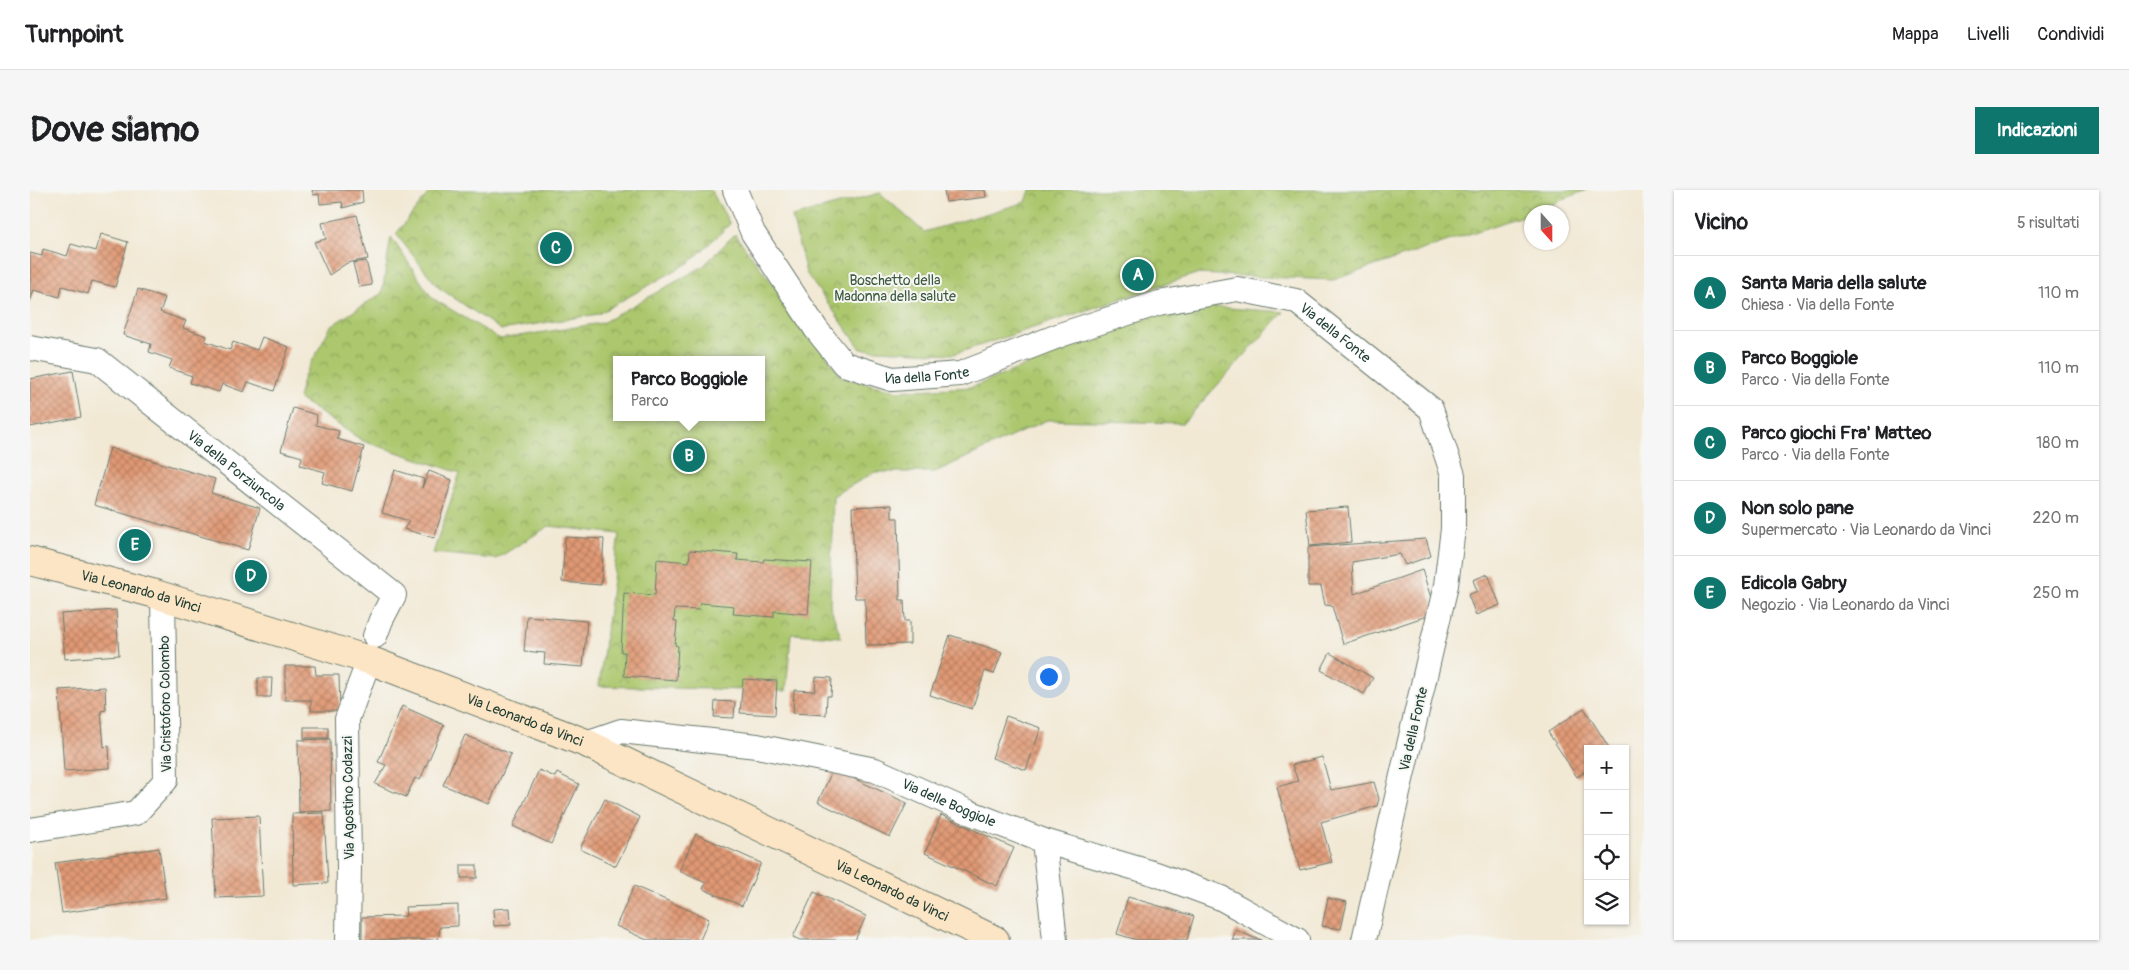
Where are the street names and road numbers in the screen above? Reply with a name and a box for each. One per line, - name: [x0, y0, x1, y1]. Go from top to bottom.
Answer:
- street label: Via della Fonte: [1296, 299, 1374, 366]
- street label: Via della Fonte: [881, 363, 972, 388]
- street label: Via della Porziuncola: [184, 427, 289, 515]
- street label: Via Leonardo da Vinci: [79, 567, 203, 617]
- street label: Via Cristoforo Colombo: [156, 635, 175, 773]
- street label: Via della Fonte: [1396, 685, 1431, 773]
- street label: Via Leonardo da Vinci: [464, 690, 586, 750]
- street label: Via Agostino Codazzi: [339, 736, 358, 860]
- street label: Via delle Boggiole: [899, 775, 998, 831]
- street label: Via Leonardo da Vinci: [832, 856, 951, 925]

